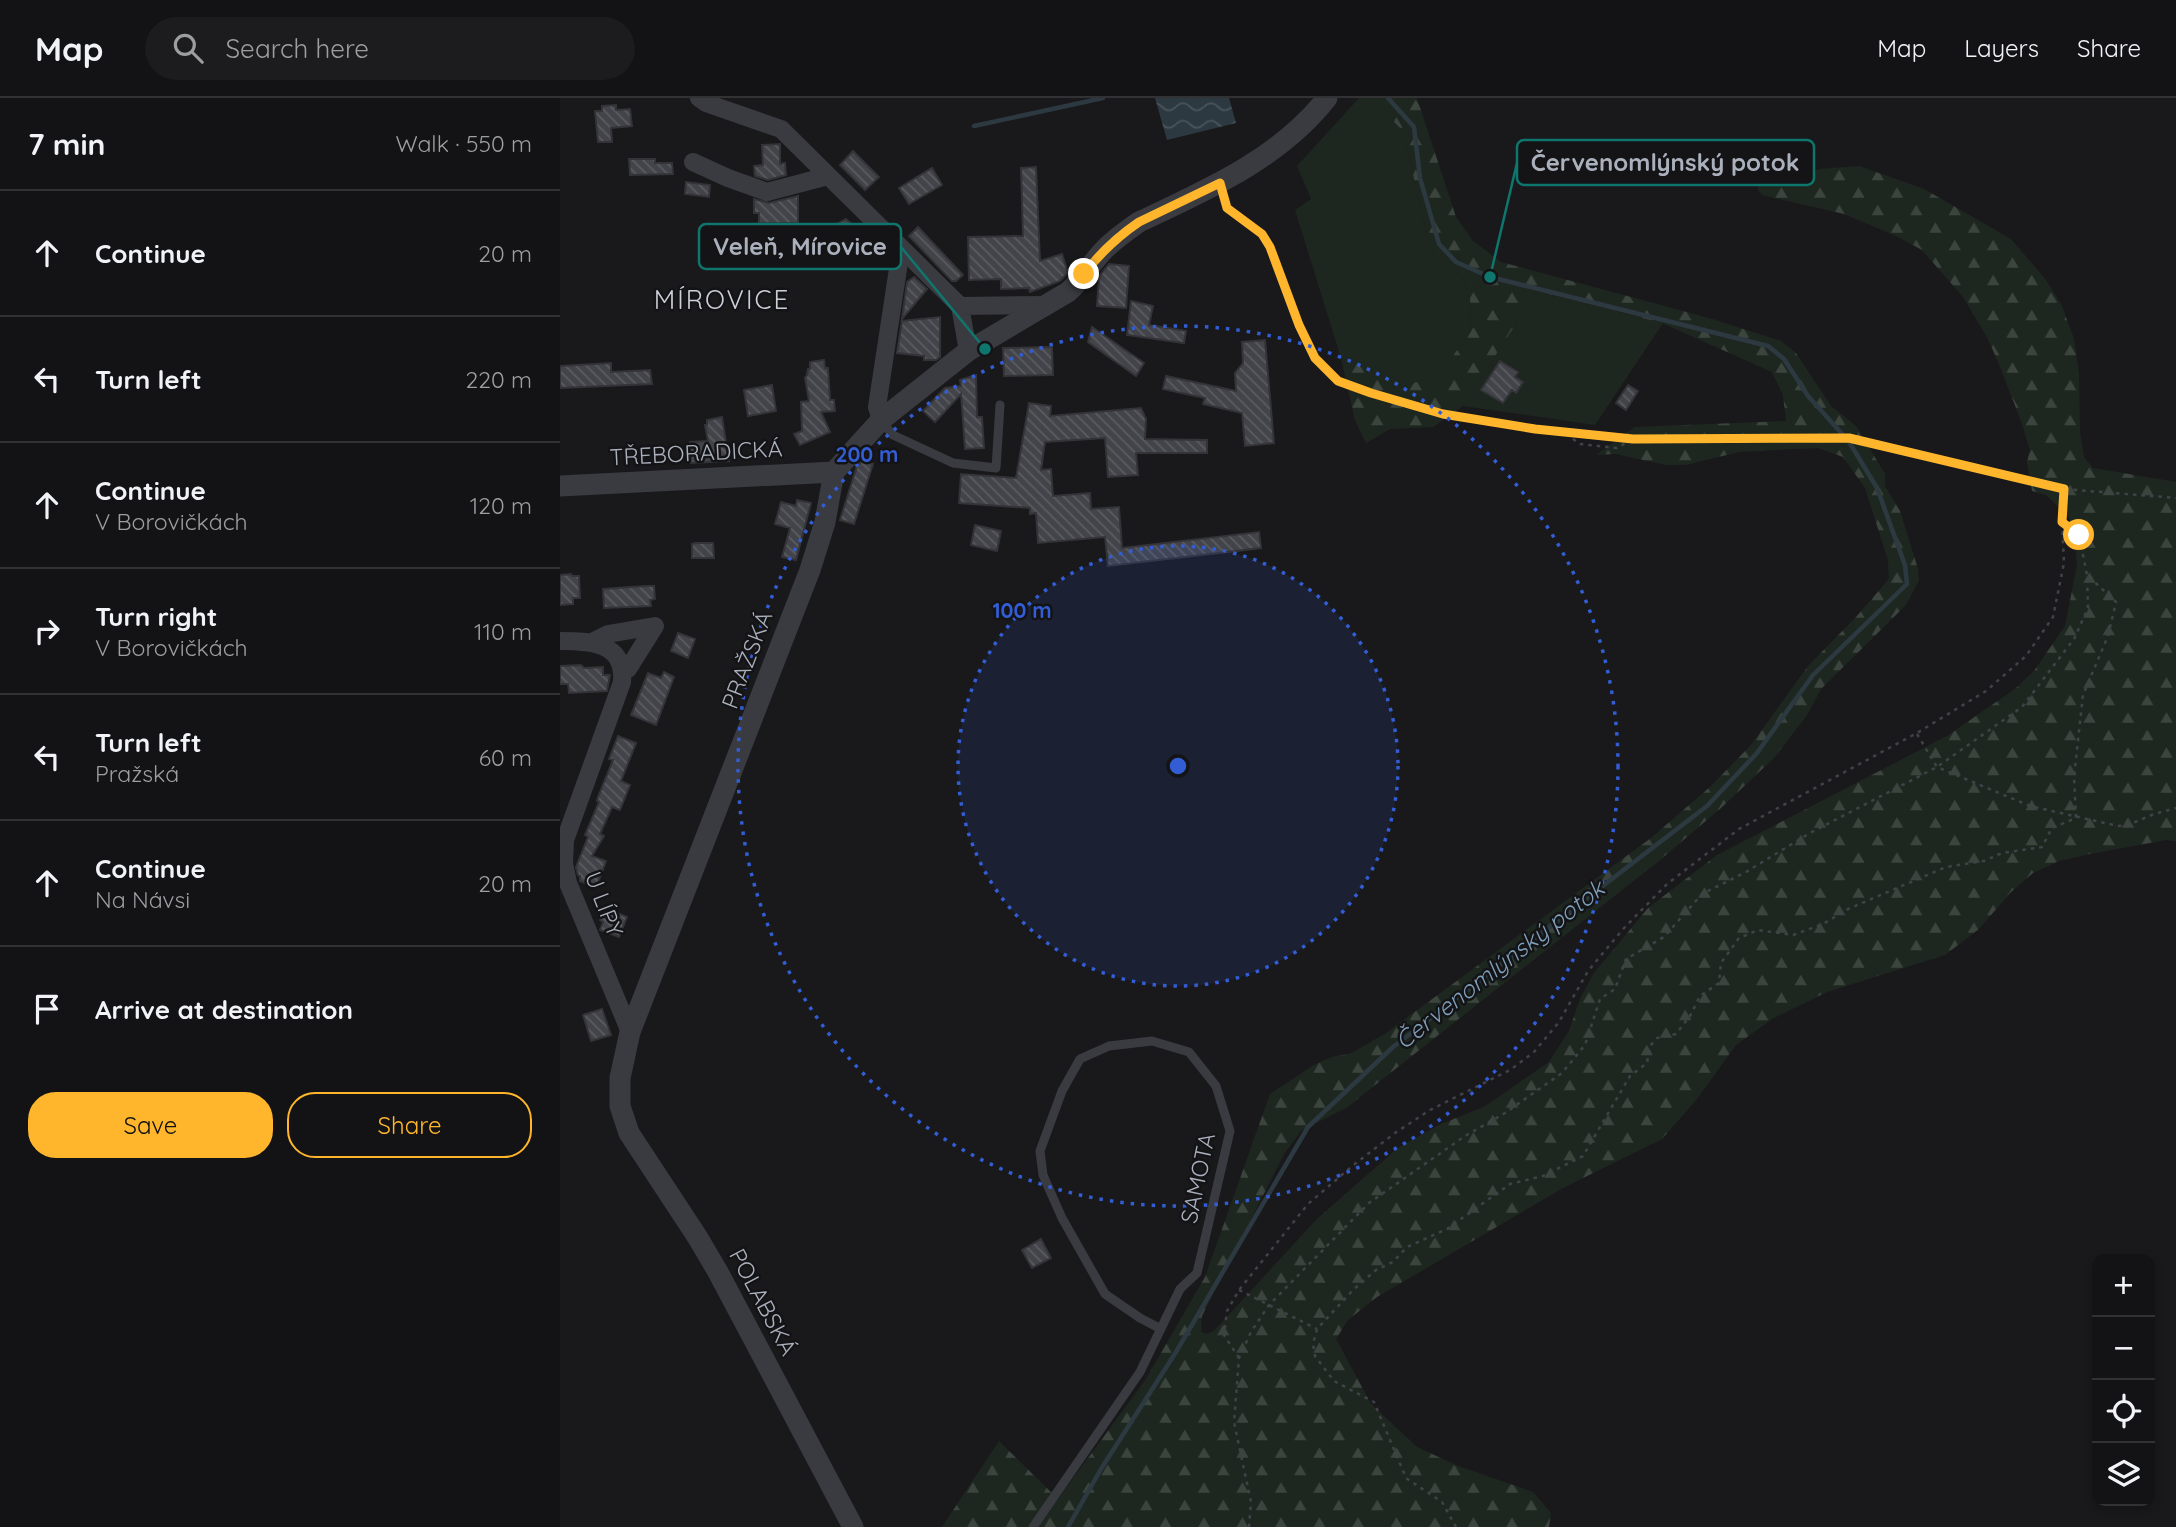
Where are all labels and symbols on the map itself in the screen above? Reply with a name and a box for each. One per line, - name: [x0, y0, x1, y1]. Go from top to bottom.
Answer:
- callout: Červenomlýnský potok: [1517, 140, 1814, 185]
- text: Červenomlýnský potok: [1531, 147, 1799, 177]
- callout: Veleň, Mírovice: [699, 224, 901, 269]
- text: Veleň, Mírovice: [713, 231, 887, 261]
- route end: [1068, 258, 1099, 289]
- district label: MÍROVICE: [654, 283, 790, 316]
- street label: TŘEBORADICKÁ: [609, 433, 783, 472]
- text: 200 m: [836, 441, 898, 467]
- route start: [2063, 519, 2094, 550]
- text: 100 m: [992, 597, 1052, 623]
- street label: PRAŽSKÁ: [715, 607, 778, 713]
- centre of rings: [1166, 754, 1190, 778]
- street label: U LÍPY: [579, 867, 630, 941]
- water label: Červenomlýnský potok: [1389, 872, 1612, 1055]
- street label: SAMOTA: [1174, 1130, 1221, 1226]
- street label: POLABSKÁ: [723, 1243, 804, 1360]

